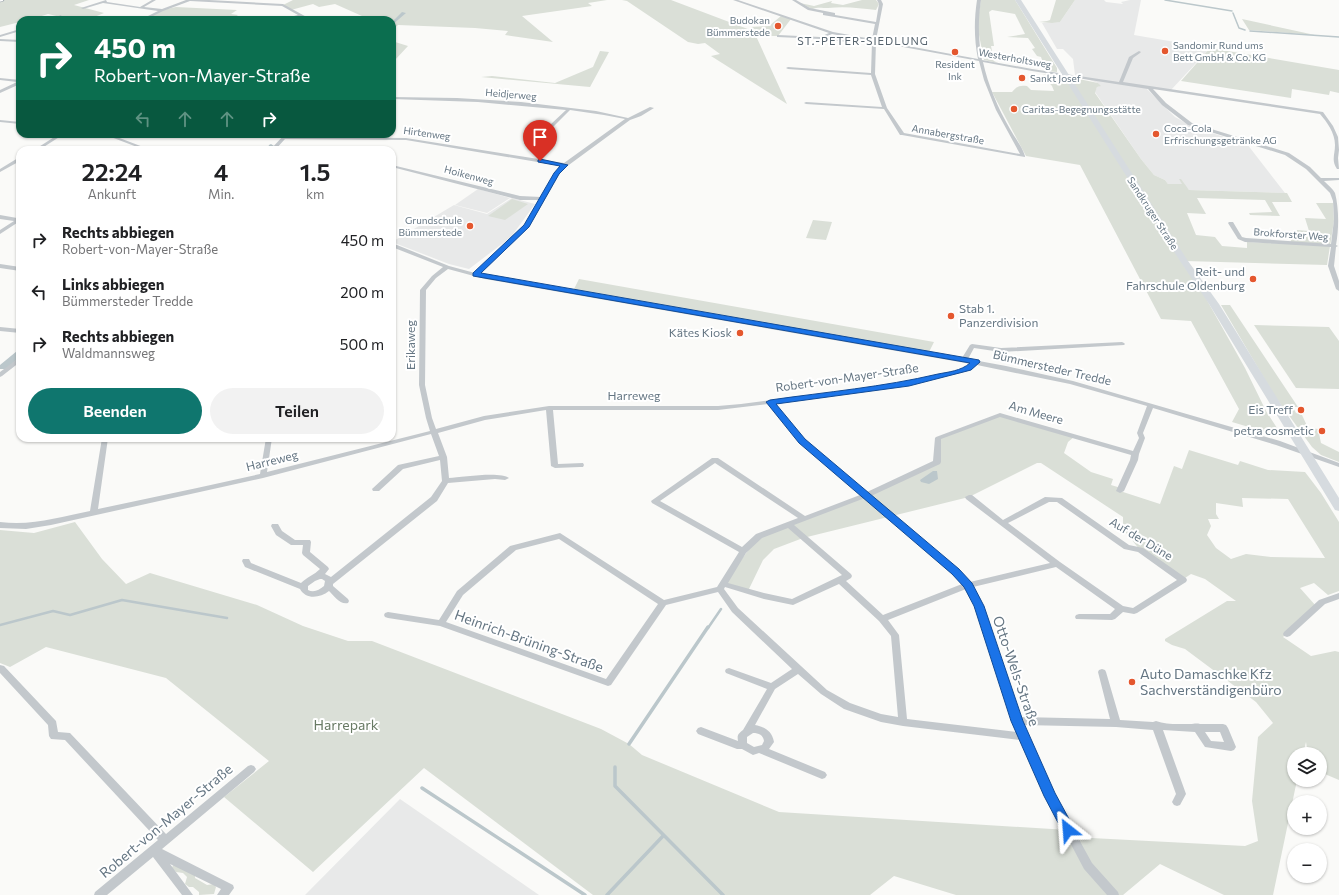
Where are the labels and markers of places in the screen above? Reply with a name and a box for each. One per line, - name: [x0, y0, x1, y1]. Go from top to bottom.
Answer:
- place label: Budokan Bümmerstede: [707, 14, 770, 38]
- marker: Budokan Bümmerstede: [773, 21, 783, 31]
- place label: Sandomir Rund ums Bett GmbH & Co. KG: [1173, 39, 1266, 63]
- marker: Sandomir Rund ums Bett GmbH & Co. KG: [1160, 46, 1170, 56]
- marker: Resident Ink: [950, 47, 960, 57]
- place label: Resident Ink: [935, 58, 975, 82]
- place label: Sankt Josef: [1030, 72, 1081, 84]
- marker: Sankt Josef: [1017, 73, 1027, 83]
- place label: Caritas-Begegnungsstätte: [1022, 103, 1141, 115]
- marker: Caritas-Begegnungsstätte: [1009, 104, 1019, 114]
- pin: [523, 120, 557, 161]
- place label: Coca-Cola Erfrischungsgetränke AG: [1164, 122, 1277, 146]
- marker: Coca-Cola Erfrischungsgetränke AG: [1151, 129, 1161, 139]
- place label: Grundschule Bümmerstede: [399, 214, 462, 238]
- marker: Grundschule Bümmerstede: [465, 221, 475, 231]
- place label: Reit- und Fahrschule Oldenburg: [1126, 264, 1245, 292]
- marker: Reit- und Fahrschule Oldenburg: [1248, 274, 1258, 284]
- place label: Stab 1. Panzerdivision: [959, 301, 1038, 329]
- marker: Stab 1. Panzerdivision: [946, 311, 956, 321]
- place label: Kätes Kiosk: [669, 325, 732, 339]
- marker: Kätes Kiosk: [735, 328, 745, 338]
- place label: Eis Treff: [1248, 402, 1294, 416]
- marker: Eis Treff: [1296, 405, 1306, 415]
- place label: petra cosmetic: [1233, 423, 1314, 437]
- marker: petra cosmetic: [1317, 426, 1327, 436]
- place label: Auto Damaschke Kfz Sachverständigenbüro: [1140, 665, 1282, 698]
- marker: Auto Damaschke Kfz Sachverständigenbüro: [1127, 677, 1137, 687]

